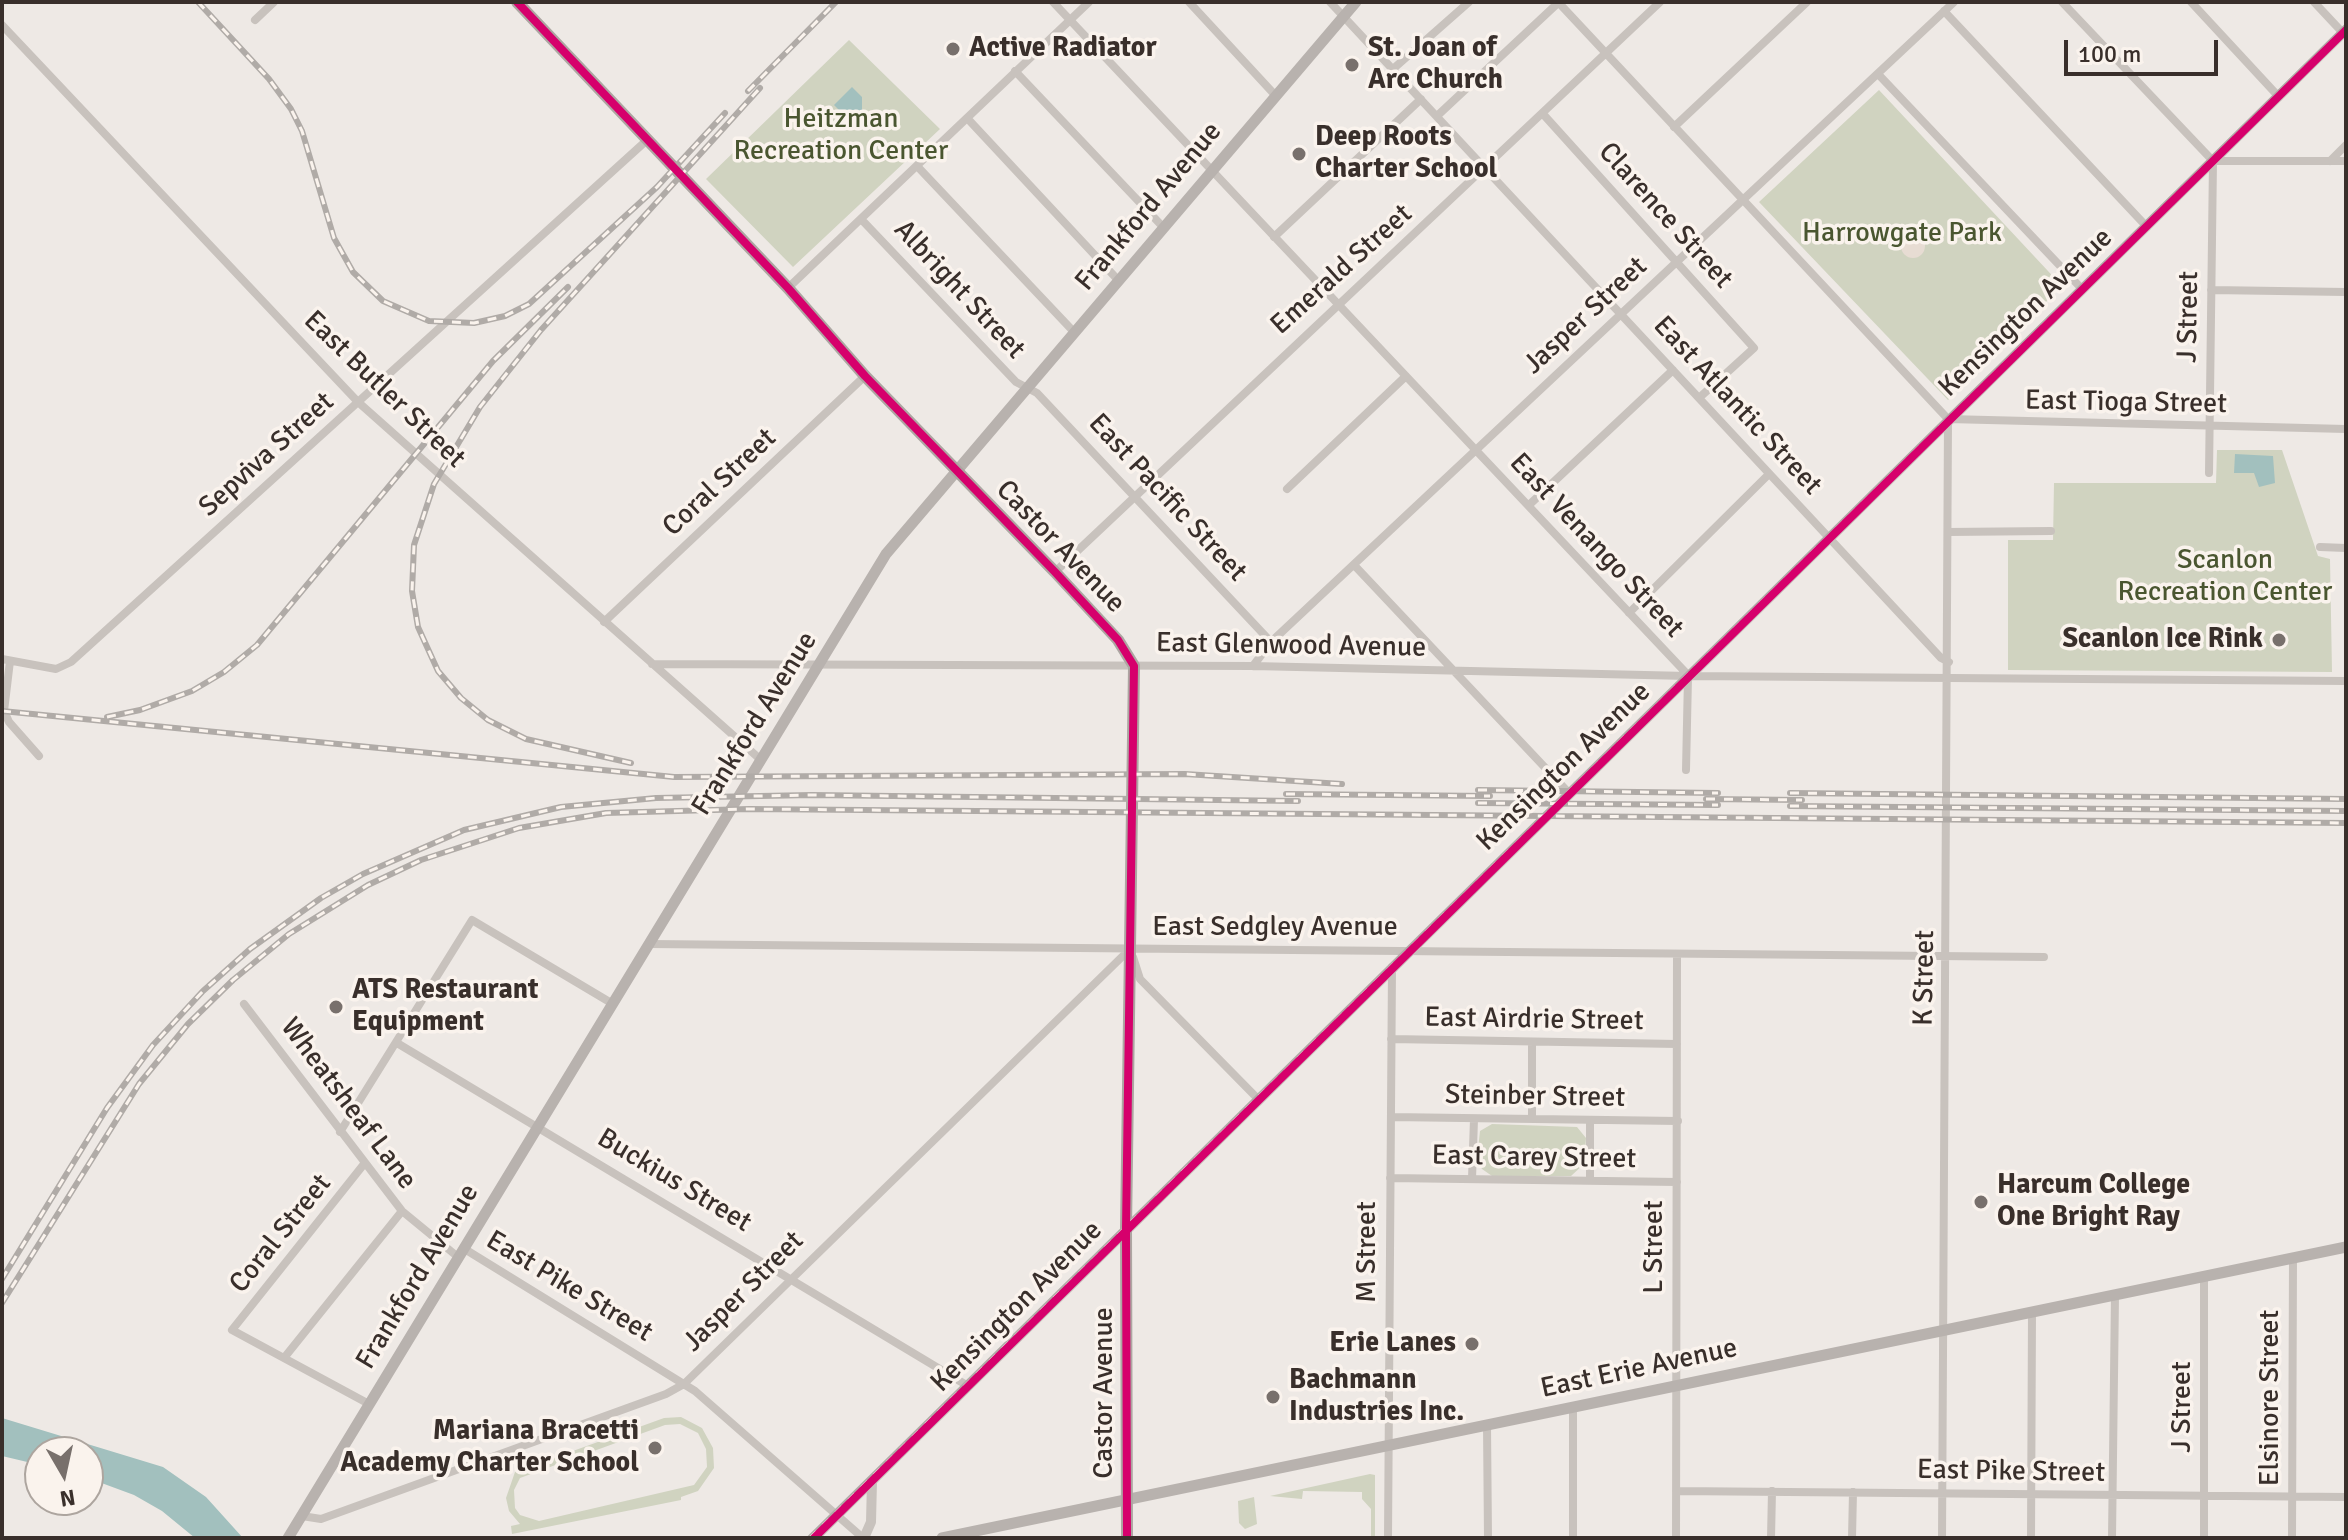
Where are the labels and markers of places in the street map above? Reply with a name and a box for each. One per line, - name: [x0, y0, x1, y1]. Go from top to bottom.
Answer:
- place label: Active Radiator: [969, 32, 1157, 66]
- place label: St. Joan of Arc Church: [1368, 32, 1503, 98]
- marker: Active Radiator: [944, 40, 962, 58]
- marker: St. Joan of Arc Church: [1343, 56, 1361, 74]
- place label: Deep Roots Charter School: [1315, 121, 1497, 187]
- marker: Deep Roots Charter School: [1290, 145, 1308, 163]
- place label: Scanlon Ice Rink: [2062, 623, 2263, 657]
- marker: Scanlon Ice Rink: [2270, 631, 2288, 649]
- place label: ATS Restaurant Equipment: [352, 974, 539, 1040]
- marker: ATS Restaurant Equipment: [327, 998, 345, 1016]
- place label: Harcum College One Bright Ray: [1997, 1169, 2190, 1235]
- marker: Harcum College One Bright Ray: [1972, 1193, 1990, 1211]
- place label: Erie Lanes: [1329, 1327, 1456, 1361]
- marker: Erie Lanes: [1463, 1335, 1481, 1353]
- place label: Bachmann Industries Inc.: [1289, 1364, 1464, 1430]
- marker: Bachmann Industries Inc.: [1264, 1388, 1282, 1406]
- place label: Mariana Bracetti Academy Charter School: [340, 1415, 639, 1481]
- marker: Mariana Bracetti Academy Charter School: [646, 1439, 664, 1457]

